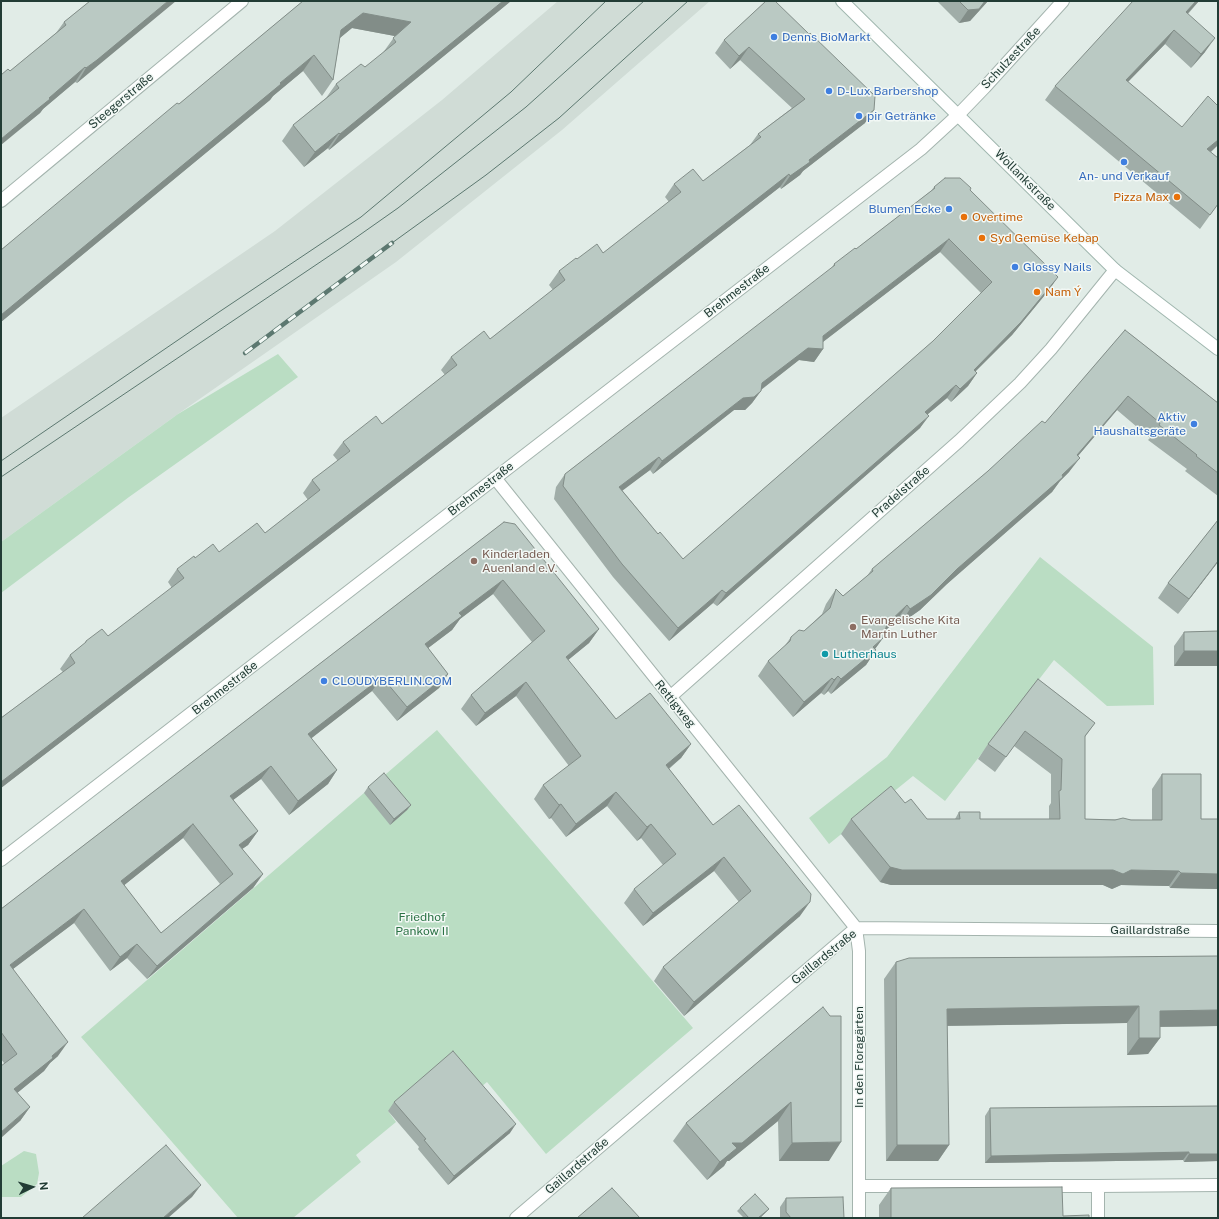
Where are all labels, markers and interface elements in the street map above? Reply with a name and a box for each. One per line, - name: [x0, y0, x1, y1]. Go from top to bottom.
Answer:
- street label: Schulzestraße: [978, 24, 1044, 92]
- place label: Denns BioMarkt: [782, 30, 871, 44]
- marker: Denns BioMarkt: [769, 32, 779, 42]
- street label: Steegerstraße: [86, 70, 156, 132]
- place label: D-Lux Barbershop: [837, 84, 938, 98]
- marker: D-Lux Barbershop: [824, 86, 834, 96]
- place label: pir Getränke: [867, 109, 936, 123]
- marker: pir Getränke: [854, 111, 864, 121]
- street label: Wollankstraße: [991, 146, 1059, 214]
- marker: An- und Verkauf: [1119, 157, 1129, 167]
- place label: An- und Verkauf: [1079, 169, 1169, 183]
- place label: Pizza Max: [1113, 190, 1169, 204]
- marker: Pizza Max: [1172, 192, 1182, 202]
- place label: Blumen Ecke: [868, 202, 941, 216]
- marker: Blumen Ecke: [944, 204, 954, 214]
- place label: Overtime: [972, 210, 1023, 224]
- marker: Overtime: [959, 212, 969, 222]
- place label: Syd Gemüse Kebap: [990, 231, 1099, 245]
- marker: Syd Gemüse Kebap: [977, 233, 987, 243]
- place label: Glossy Nails: [1023, 260, 1092, 274]
- street label: Brehmestraße: [701, 261, 773, 321]
- marker: Glossy Nails: [1010, 262, 1020, 272]
- place label: Nam Ý: [1045, 285, 1081, 299]
- marker: Nam Ý: [1032, 287, 1042, 297]
- place label: Aktiv Haushaltsgeräte: [1094, 410, 1186, 438]
- marker: Aktiv Haushaltsgeräte: [1189, 419, 1199, 429]
- street label: Brehmestraße: [445, 459, 517, 519]
- street label: Pradelstraße: [869, 463, 933, 521]
- place label: Kinderladen Auenland e.V.: [482, 547, 557, 575]
- marker: Kinderladen Auenland e.V.: [469, 556, 479, 566]
- place label: Evangelische Kita Martin Luther: [861, 613, 960, 641]
- marker: Evangelische Kita Martin Luther: [848, 622, 858, 632]
- place label: Lutherhaus: [833, 647, 897, 661]
- marker: Lutherhaus: [820, 649, 830, 659]
- street label: Brehmestraße: [189, 658, 261, 718]
- place label: CLOUDYBERLIN.COM: [332, 674, 452, 688]
- marker: CLOUDYBERLIN.COM: [319, 676, 329, 686]
- street label: Rettigweg: [651, 677, 699, 731]
- park label: Friedhof Pankow II: [395, 910, 449, 938]
- street label: Gaillardstraße: [1110, 923, 1190, 937]
- street label: Gaillardstraße: [789, 926, 859, 988]
- street label: In den Floragärten: [852, 1006, 866, 1108]
- street label: Gaillardstraße: [542, 1134, 612, 1198]
- north arrow: [12, 1167, 52, 1207]
- text: N: [38, 1181, 50, 1191]

